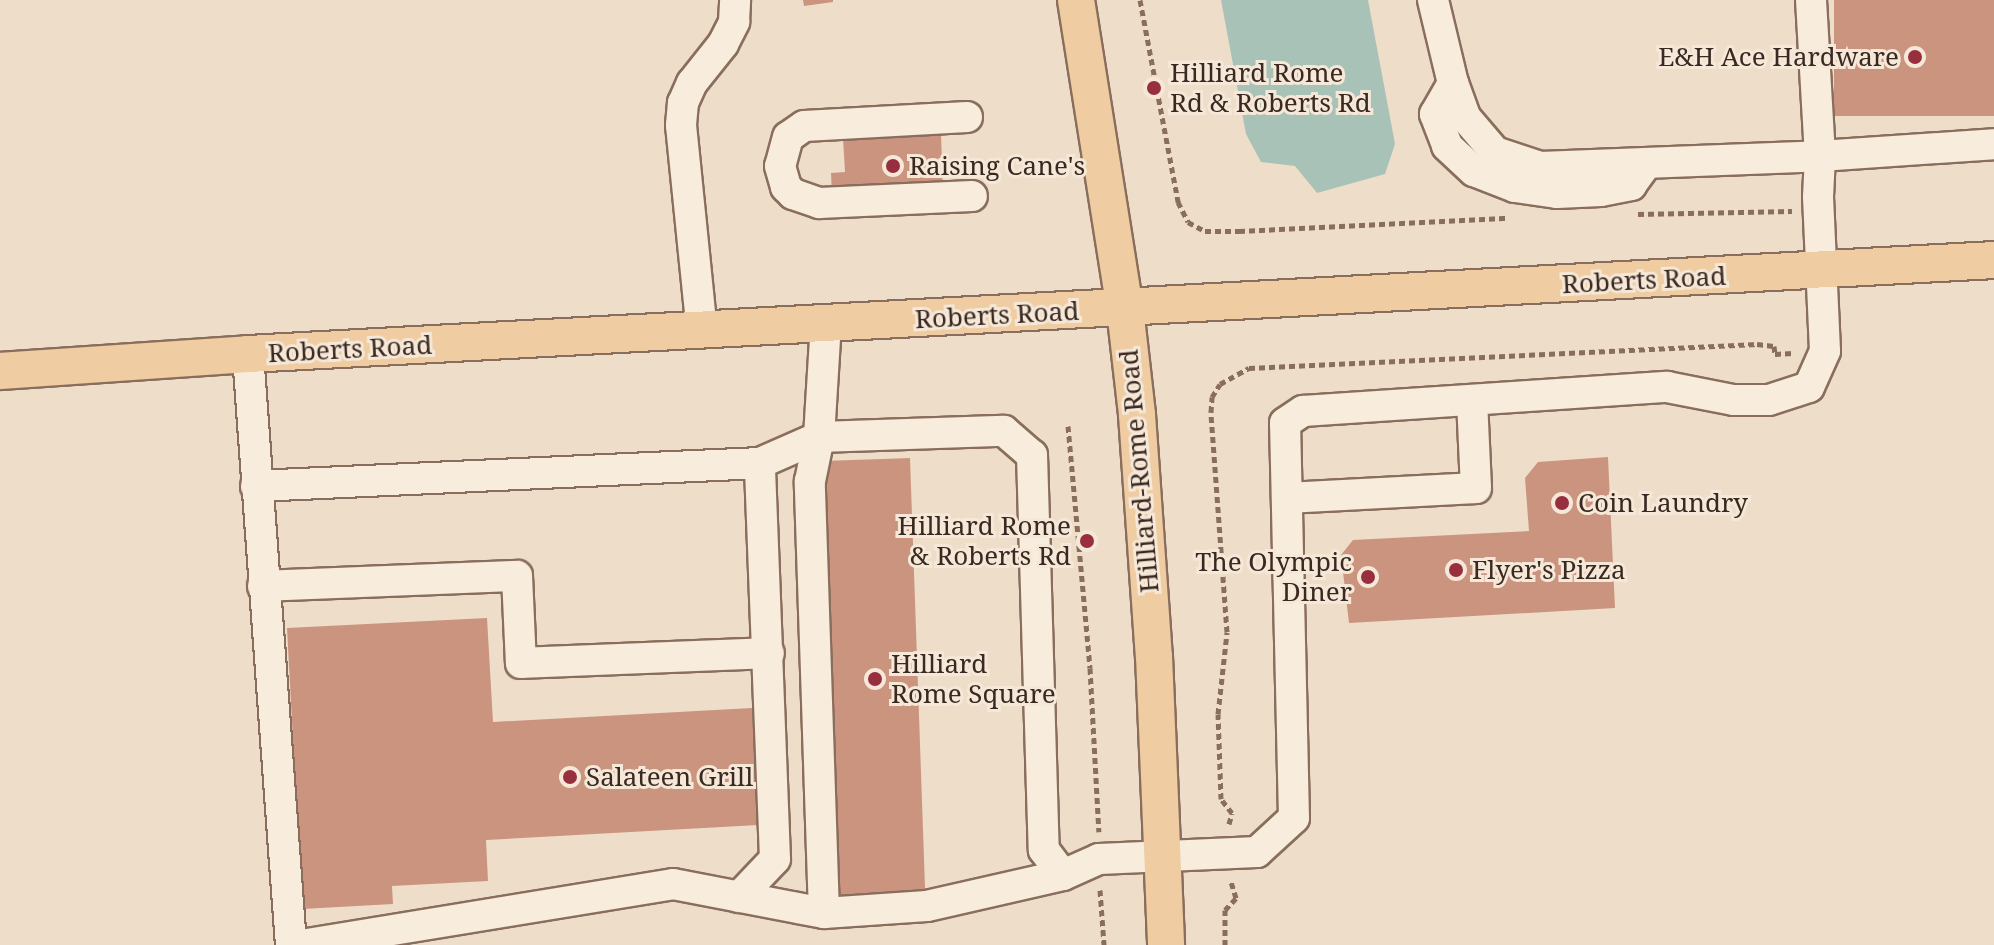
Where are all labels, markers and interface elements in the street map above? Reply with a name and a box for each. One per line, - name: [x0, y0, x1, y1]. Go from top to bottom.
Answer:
- place label: E&H Ace Hardware: [1658, 41, 1899, 73]
- marker: E&H Ace Hardware: [1906, 48, 1924, 66]
- place label: Hilliard Rome Rd & Roberts Rd: [1170, 57, 1371, 118]
- marker: Hilliard Rome Rd & Roberts Rd: [1145, 79, 1163, 97]
- place label: Raising Cane's: [909, 150, 1085, 182]
- marker: Raising Cane's: [884, 157, 902, 175]
- street label: Roberts Road: [1561, 260, 1727, 300]
- street label: Roberts Road: [914, 295, 1080, 335]
- street label: Roberts Road: [267, 329, 433, 369]
- street label: Hilliard-Rome Road: [1113, 348, 1165, 594]
- place label: Coin Laundry: [1578, 487, 1748, 519]
- marker: Coin Laundry: [1553, 494, 1571, 512]
- place label: Hilliard Rome & Roberts Rd: [897, 510, 1071, 572]
- marker: Hilliard Rome & Roberts Rd: [1078, 532, 1096, 550]
- place label: The Olympic Diner: [1195, 546, 1352, 608]
- place label: Flyer's Pizza: [1472, 554, 1626, 586]
- marker: Flyer's Pizza: [1447, 561, 1465, 579]
- marker: The Olympic Diner: [1359, 568, 1377, 586]
- place label: Hilliard Rome Square: [891, 648, 1056, 710]
- marker: Hilliard Rome Square: [866, 670, 884, 688]
- place label: Salateen Grill: [586, 761, 753, 793]
- marker: Salateen Grill: [561, 768, 579, 786]

